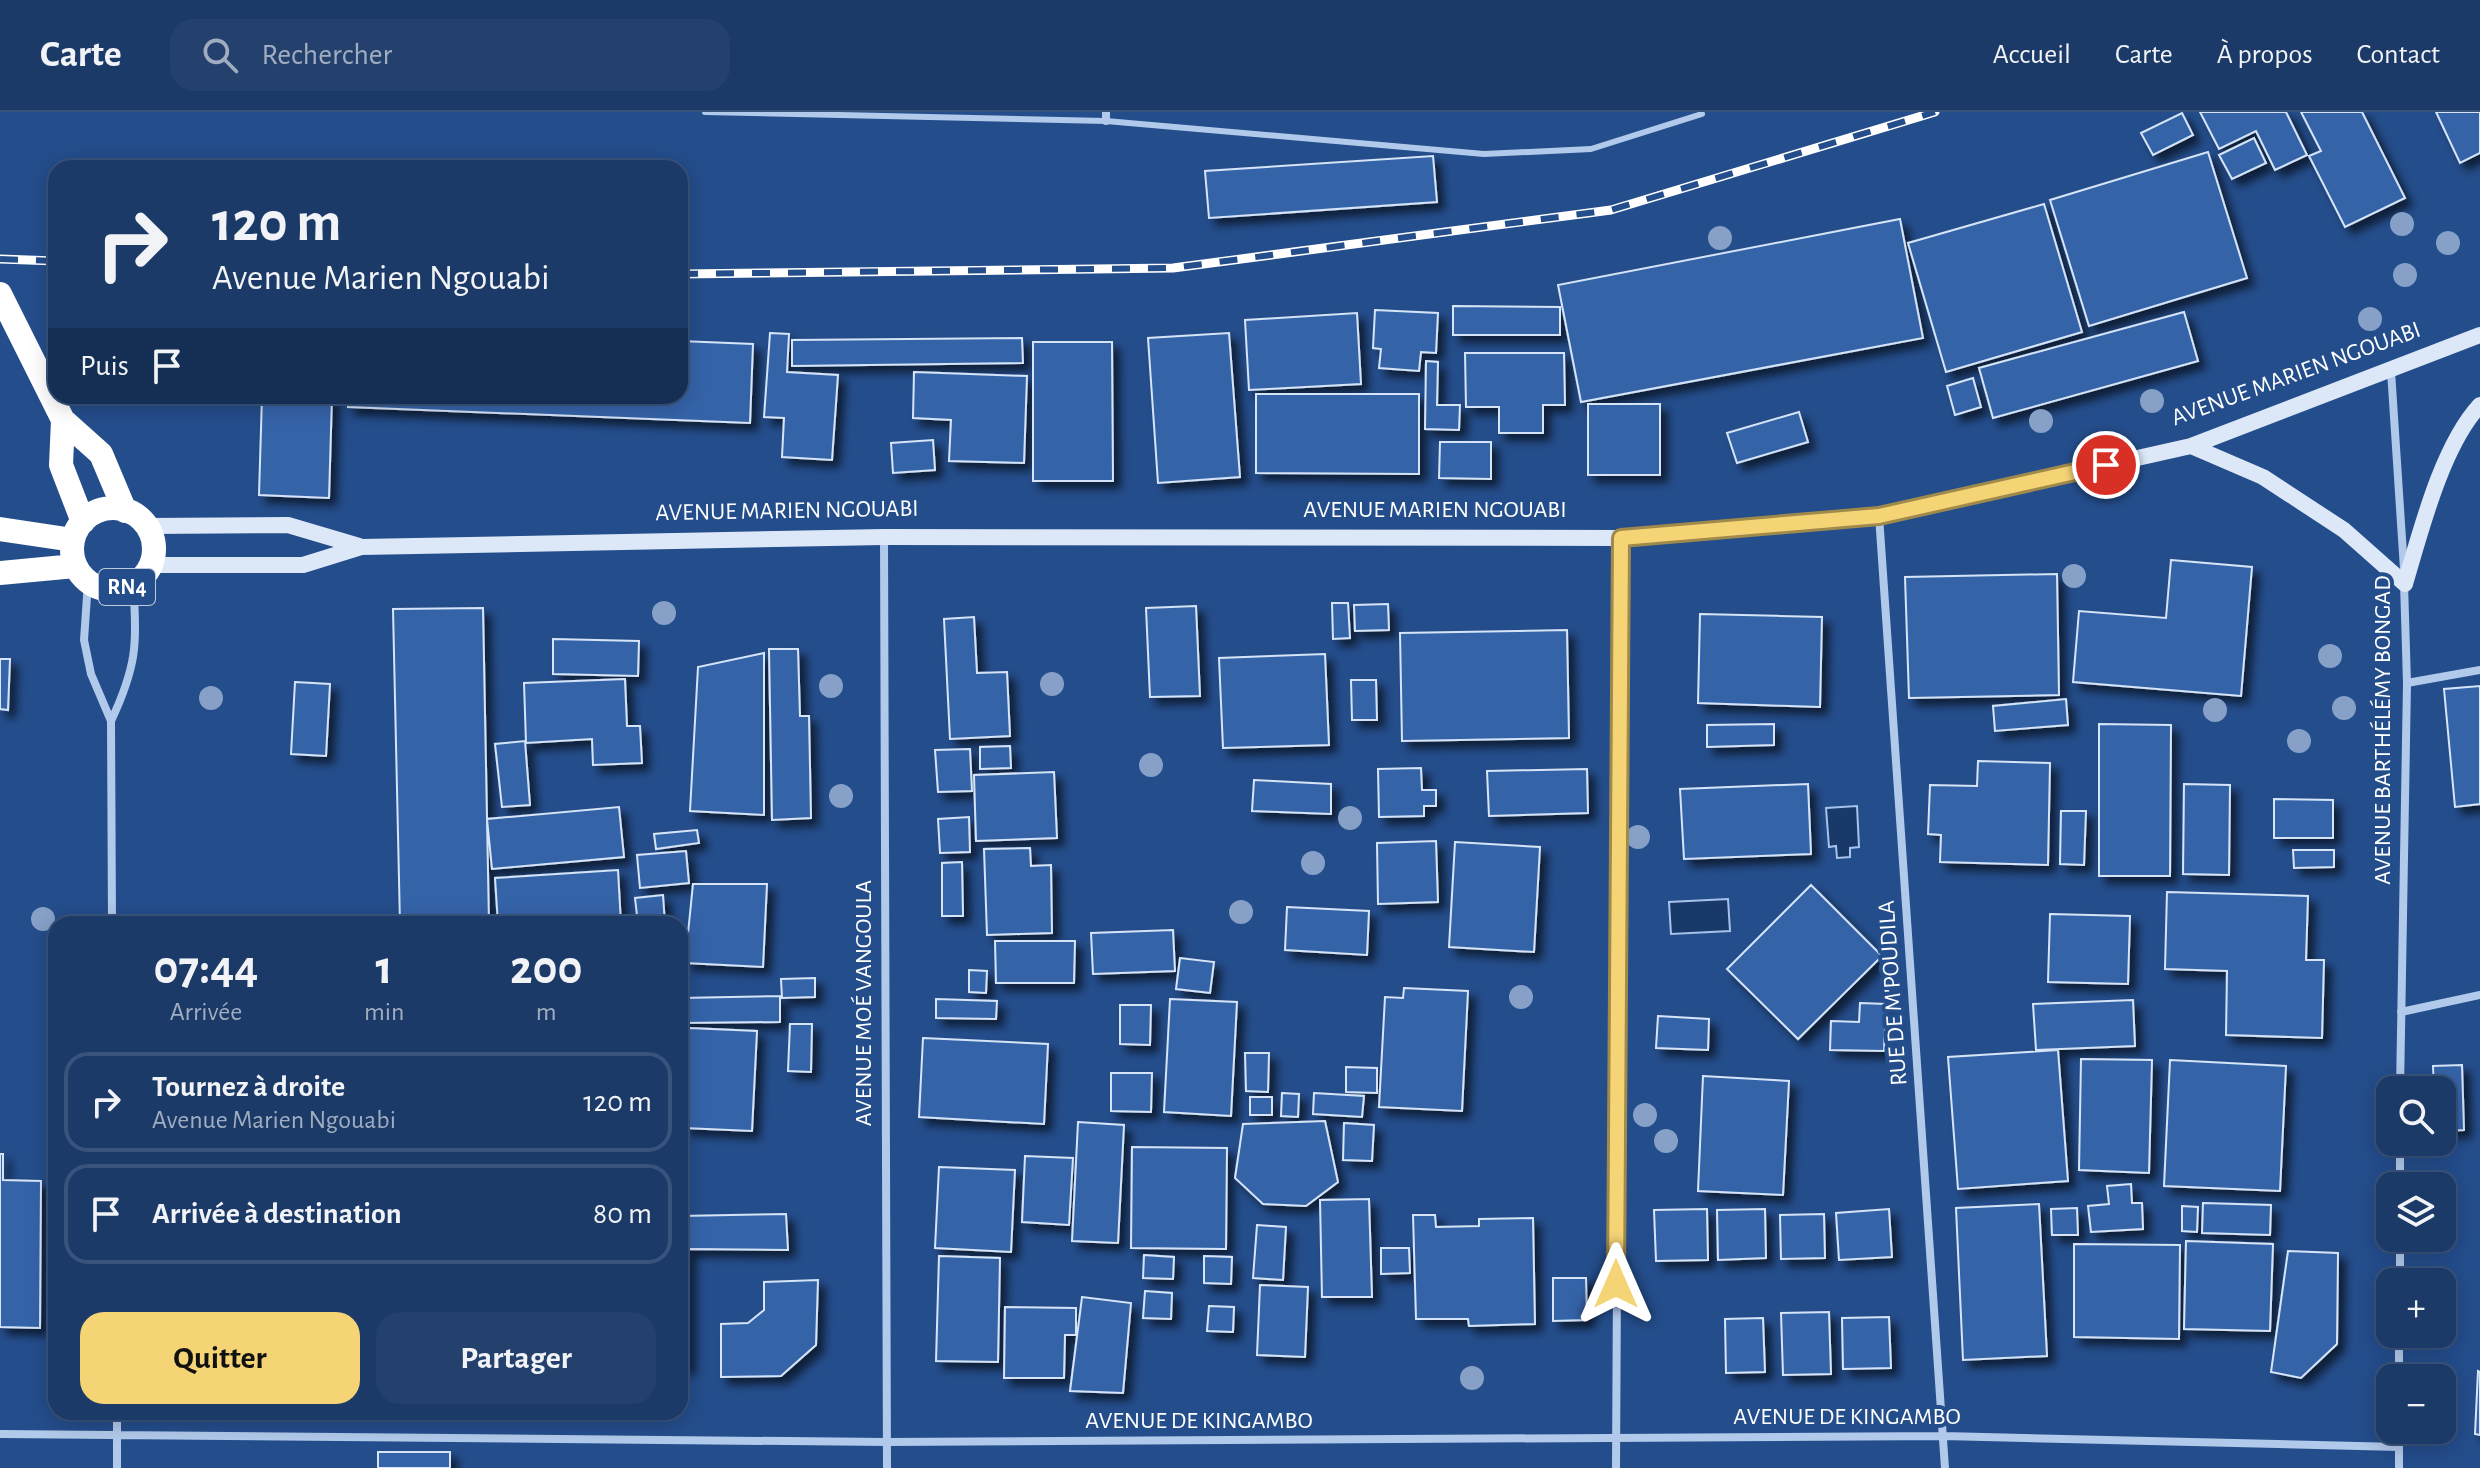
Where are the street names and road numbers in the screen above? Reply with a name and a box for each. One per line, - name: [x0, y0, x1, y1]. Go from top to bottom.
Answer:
- street label: AVENUE MARIEN NGOUABI: [2168, 318, 2424, 430]
- street label: AVENUE MARIEN NGOUABI: [655, 497, 919, 525]
- street label: AVENUE MARIEN NGOUABI: [1303, 498, 1567, 522]
- road number: RN4: [99, 569, 155, 605]
- street label: AVENUE BARTHÉLÉMY BONGAD: [2369, 575, 2395, 885]
- street label: AVENUE MOÉ VANGOULA: [850, 880, 876, 1126]
- street label: RUE DE M'POUDILA: [1875, 899, 1911, 1087]
- street label: AVENUE DE KINGAMBO: [1733, 1405, 1961, 1429]
- street label: AVENUE DE KINGAMBO: [1085, 1409, 1313, 1433]

